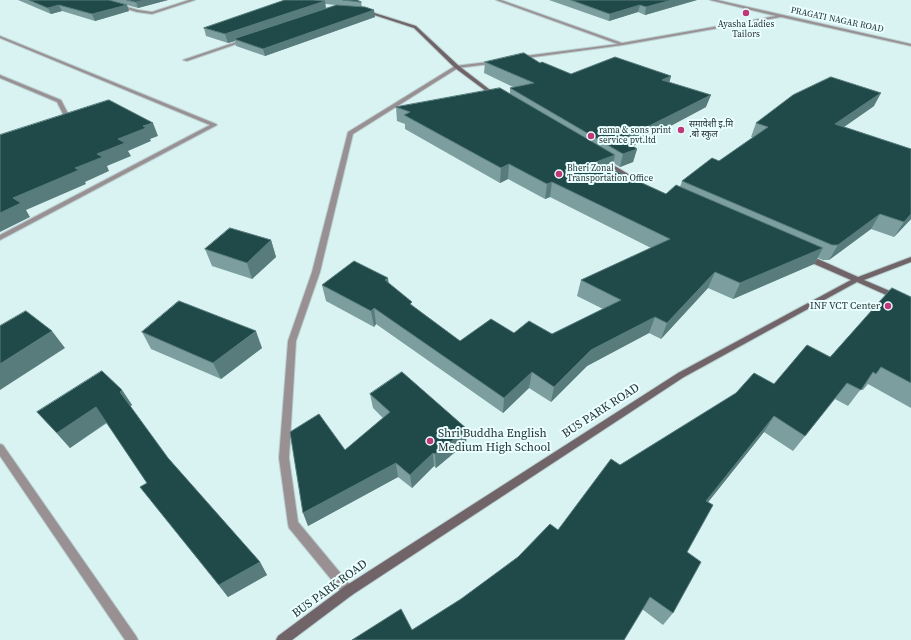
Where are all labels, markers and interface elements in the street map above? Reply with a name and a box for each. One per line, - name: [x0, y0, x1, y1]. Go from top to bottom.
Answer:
- street label: PRAGATI NAGAR ROAD: [789, 5, 885, 35]
- marker: Ayasha Ladies Tailors: [741, 8, 751, 18]
- place label: Ayasha Ladies Tailors: [718, 20, 774, 41]
- place label: समावेशी इ.मि .बाे स्कुल: [689, 120, 733, 141]
- marker: समावेशी इ.मि .बाे स्कुल: [676, 125, 686, 135]
- place label: rama & sons print service pvt.ltd: [599, 126, 671, 147]
- marker: rama & sons print service pvt.ltd: [586, 131, 596, 141]
- place label: Bheri Zonal Transportation Office: [567, 164, 653, 185]
- marker: Bheri Zonal Transportation Office: [554, 169, 564, 179]
- place label: INF VCT Center: [810, 300, 880, 312]
- marker: INF VCT Center: [883, 301, 893, 311]
- street label: BUS PARK ROAD: [560, 381, 642, 441]
- place label: Shri Buddha English Medium High School: [438, 427, 551, 455]
- marker: Shri Buddha English Medium High School: [425, 436, 435, 446]
- street label: BUS PARK ROAD: [290, 557, 370, 621]

